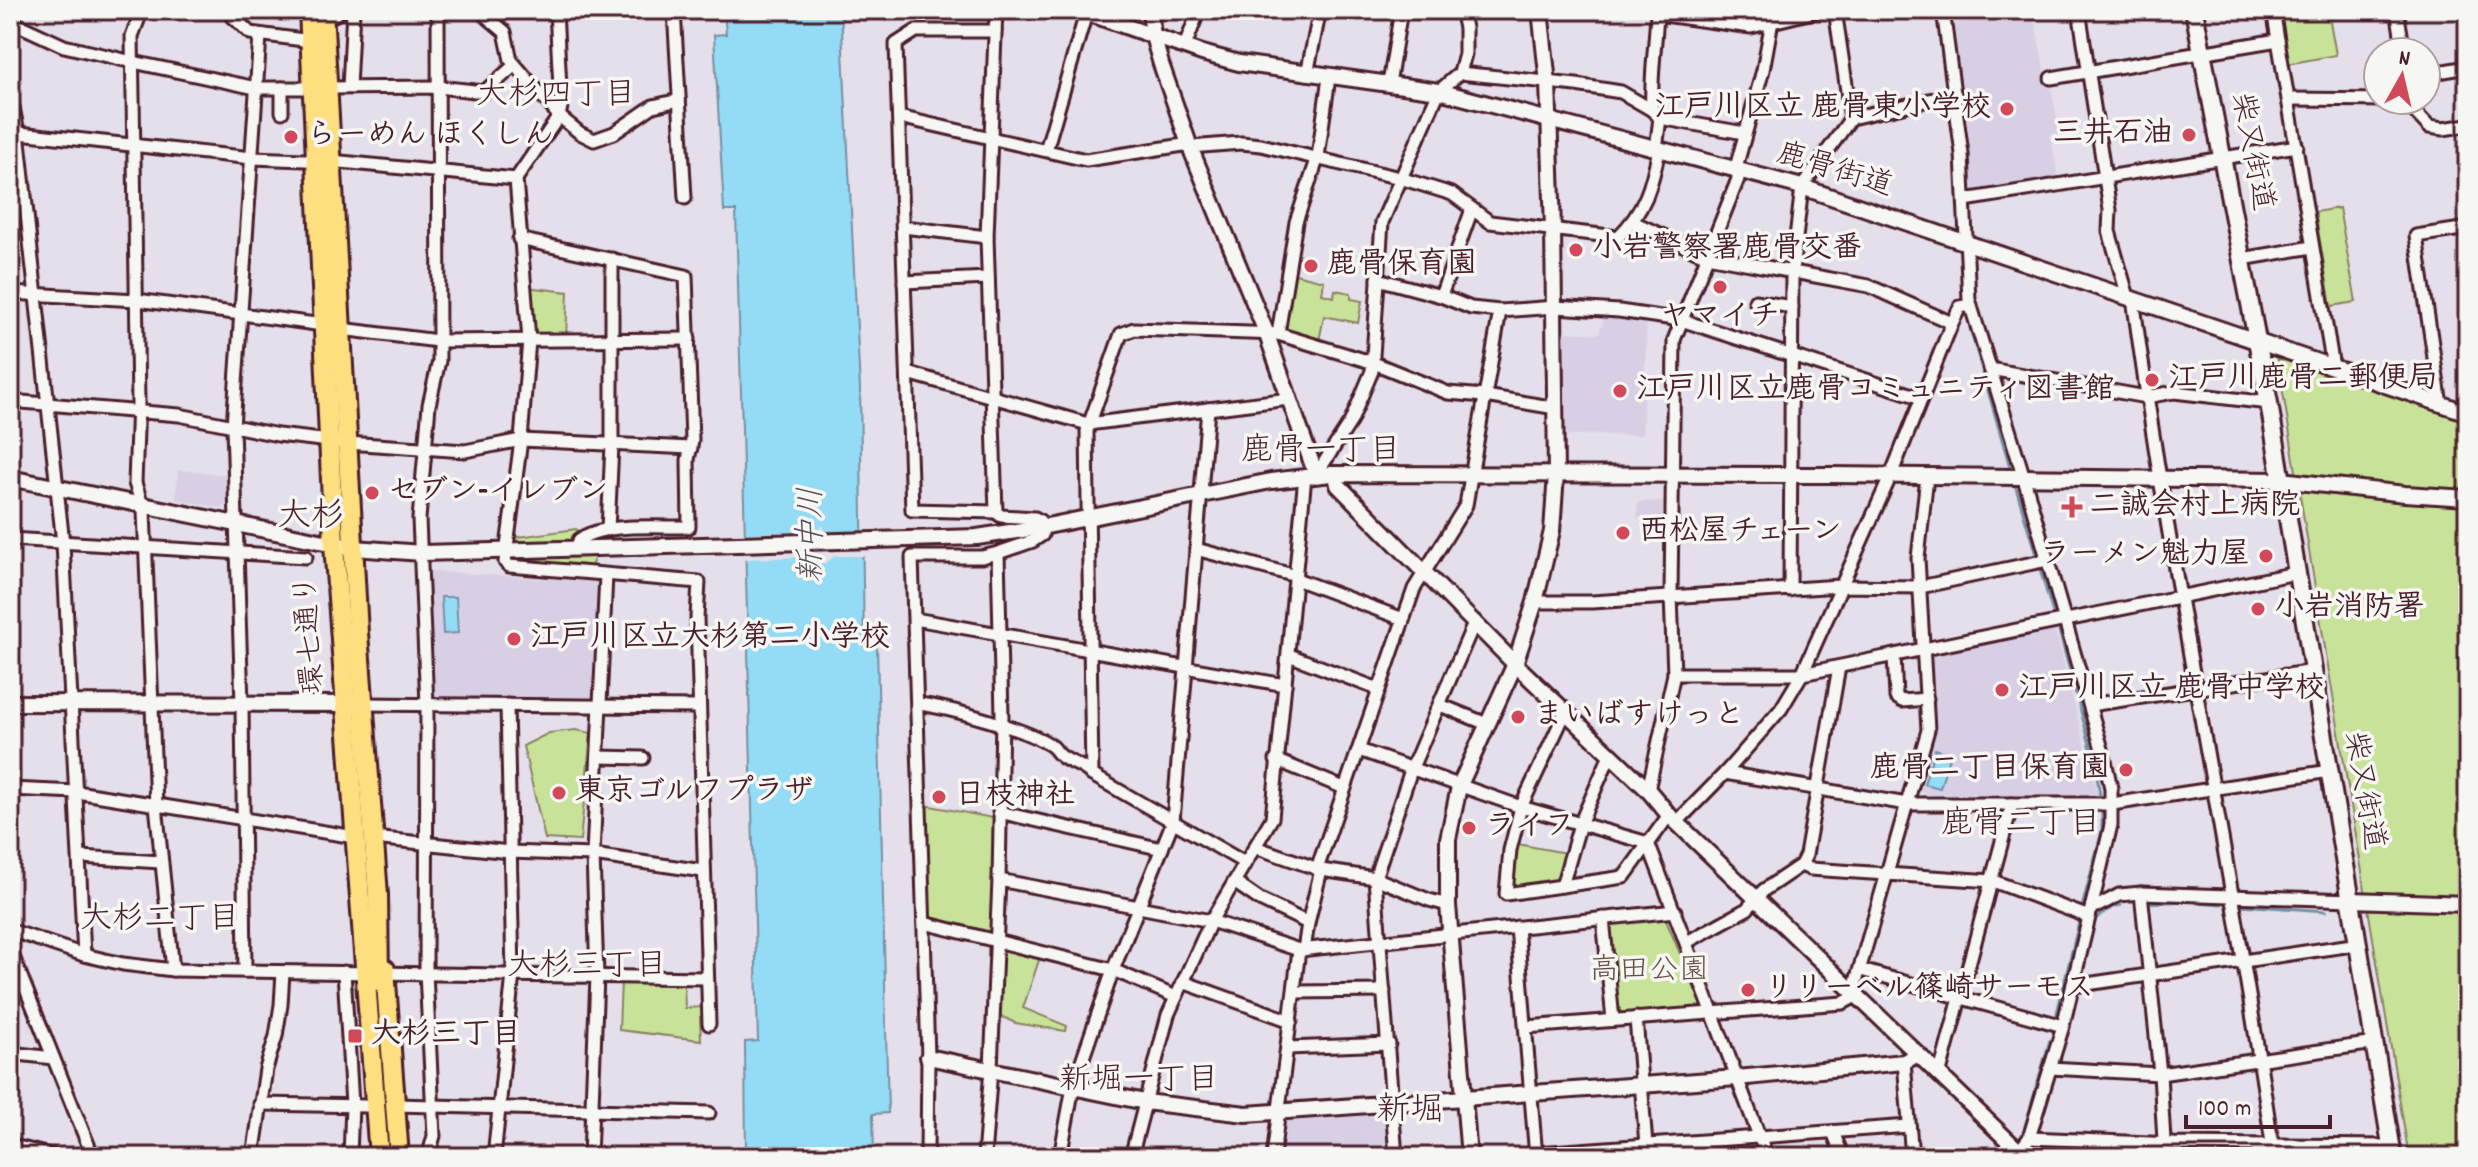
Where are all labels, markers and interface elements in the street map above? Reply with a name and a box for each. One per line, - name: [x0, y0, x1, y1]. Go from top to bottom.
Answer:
- north arrow: [2362, 36, 2442, 116]
- text: N: [2397, 44, 2412, 76]
- district label: 大杉四丁目: [476, 74, 636, 120]
- place label: 江戸川区立 鹿骨東小学校: [1654, 88, 1991, 131]
- street label: 柴又街道: [2217, 89, 2283, 215]
- marker: 江戸川区立 鹿骨東小学校: [1998, 100, 2016, 118]
- place label: 三井石油: [2053, 114, 2173, 157]
- place label: らーめん ほくしん: [307, 116, 554, 159]
- marker: 三井石油: [2180, 126, 2198, 144]
- marker: らーめん ほくしん: [282, 128, 300, 146]
- street label: 鹿骨街道: [1770, 134, 1898, 210]
- place label: 小岩警察署鹿骨交番: [1592, 229, 1862, 272]
- marker: 小岩警察署鹿骨交番: [1567, 241, 1585, 259]
- place label: 鹿骨保育園: [1327, 245, 1477, 288]
- marker: 鹿骨保育園: [1302, 257, 1320, 275]
- marker: ヤマイチ: [1711, 278, 1729, 296]
- place label: ヤマイチ: [1660, 297, 1780, 340]
- place label: 江戸川鹿骨二郵便局: [2168, 359, 2438, 402]
- place label: 江戸川区立鹿骨コミュニティ図書館: [1636, 370, 2114, 413]
- marker: 江戸川鹿骨二郵便局: [2143, 371, 2161, 389]
- marker: 江戸川区立鹿骨コミュニティ図書館: [1611, 382, 1629, 400]
- district label: 鹿骨一丁目: [1241, 430, 1401, 476]
- place label: セブン-イレブン: [388, 472, 608, 515]
- marker: セブン-イレブン: [363, 484, 381, 502]
- place label: 二誠会村上病院: [2090, 486, 2300, 529]
- water label: 新中川: [791, 487, 837, 583]
- district label: 大杉: [277, 494, 345, 543]
- marker: 二誠会村上病院: [2061, 496, 2083, 518]
- place label: 西松屋チェーン: [1639, 512, 1842, 555]
- marker: 西松屋チェーン: [1614, 524, 1632, 542]
- place label: ラーメン魁力屋: [2040, 535, 2250, 578]
- marker: ラーメン魁力屋: [2257, 547, 2275, 565]
- street label: 環七通り: [286, 573, 338, 695]
- place label: 小岩消防署: [2274, 588, 2424, 631]
- marker: 小岩消防署: [2249, 600, 2267, 618]
- place label: 江戸川区立大杉第二小学校: [530, 618, 890, 661]
- marker: 江戸川区立大杉第二小学校: [505, 630, 523, 648]
- place label: 江戸川区立 鹿骨中学校: [2018, 669, 2325, 712]
- marker: 江戸川区立 鹿骨中学校: [1993, 681, 2011, 699]
- place label: まいばすけっと: [1534, 696, 1744, 739]
- marker: まいばすけっと: [1509, 708, 1527, 726]
- street label: 柴又街道: [2330, 728, 2394, 854]
- place label: 鹿骨二丁目保育園: [1870, 749, 2110, 792]
- marker: 鹿骨二丁目保育園: [2117, 761, 2135, 779]
- place label: 東京ゴルフプラザ: [575, 772, 814, 815]
- place label: 日枝神社: [955, 776, 1075, 819]
- marker: 東京ゴルフプラザ: [550, 784, 568, 802]
- marker: 日枝神社: [930, 788, 948, 806]
- district label: 鹿骨二丁目: [1941, 803, 2101, 849]
- place label: ライフ: [1485, 807, 1574, 850]
- marker: ライフ: [1460, 819, 1478, 837]
- district label: 大杉二丁目: [80, 898, 240, 944]
- district label: 大杉三丁目: [507, 945, 667, 991]
- park label: 高田公園: [1589, 951, 1709, 994]
- place label: リリーベル篠崎サーモス: [1764, 969, 2094, 1012]
- marker: リリーベル篠崎サーモス: [1739, 981, 1757, 999]
- place label: 大杉三丁目: [371, 1015, 521, 1058]
- marker: 大杉三丁目: [346, 1027, 364, 1045]
- district label: 新堀一丁目: [1059, 1059, 1219, 1105]
- scale bar: [2186, 1079, 2330, 1129]
- district label: 新堀: [1376, 1088, 1444, 1137]
- text: 100 m: [2198, 1093, 2251, 1127]

